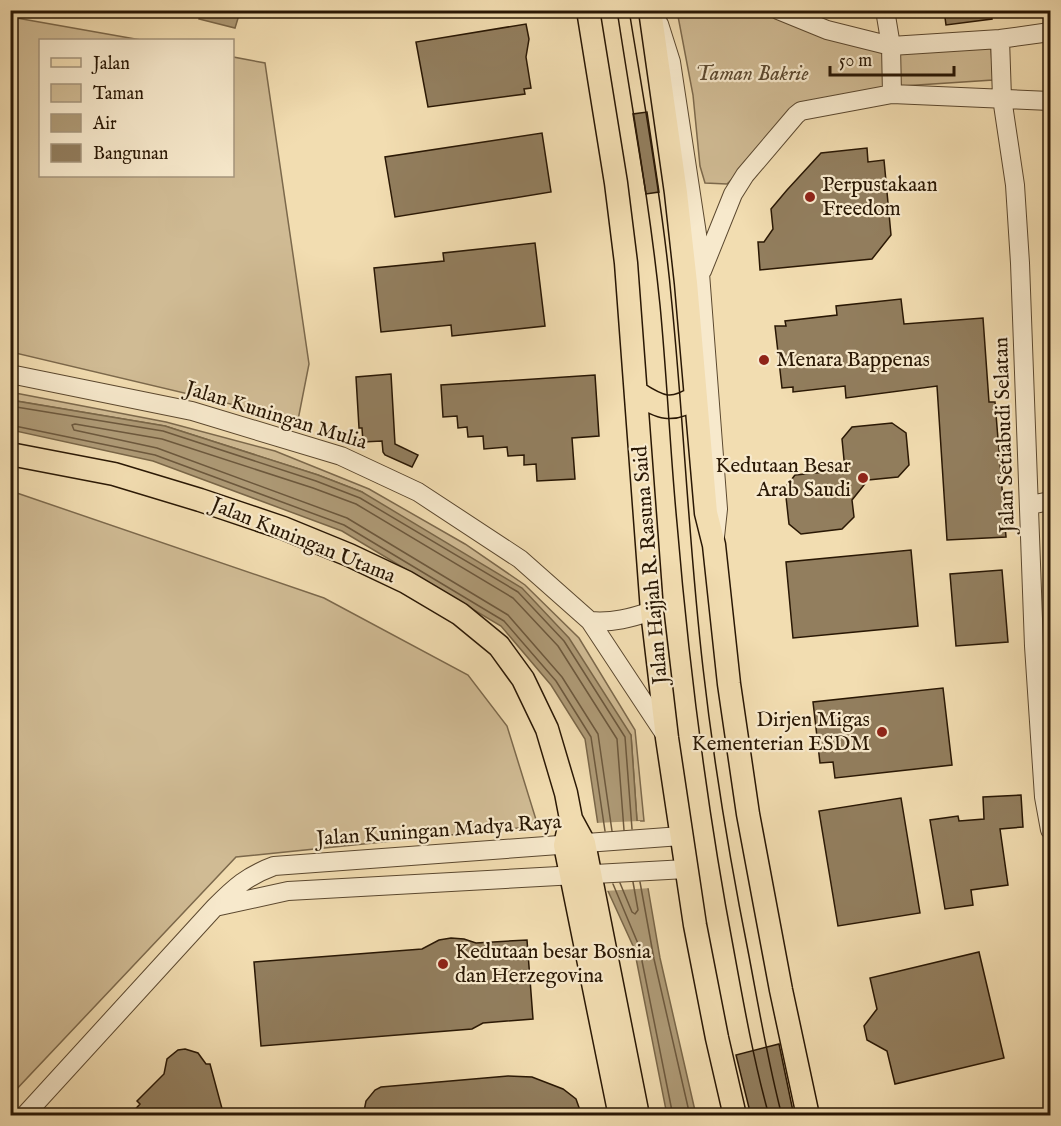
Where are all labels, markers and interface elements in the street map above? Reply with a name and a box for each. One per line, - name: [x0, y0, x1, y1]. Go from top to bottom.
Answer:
- legend: [39, 39, 234, 177]
- scale bar: [830, 39, 954, 77]
- text: 50 m: [839, 50, 872, 73]
- text: Jalan: [91, 53, 130, 76]
- park label: Taman Bakrie: [696, 61, 808, 88]
- text: Taman: [93, 83, 144, 106]
- text: Air: [92, 113, 117, 136]
- text: Bangunan: [93, 143, 169, 166]
- place label: Perpustakaan Freedom: [822, 172, 938, 223]
- marker: Perpustakaan Freedom: [803, 190, 817, 204]
- street label: Jalan Setiabudi Selatan: [988, 337, 1022, 535]
- place label: Menara Bappenas: [776, 347, 930, 374]
- marker: Menara Bappenas: [757, 353, 771, 367]
- street label: Jalan Kuningan Mulia: [180, 375, 371, 457]
- street label: Jalan Hajjah R. Rasuna Said: [627, 444, 675, 687]
- place label: Kedutaan Besar Arab Saudi: [715, 453, 851, 504]
- marker: Kedutaan Besar Arab Saudi: [856, 471, 870, 485]
- street label: Jalan Kuningan Utama: [205, 491, 400, 591]
- place label: Dirjen Migas Kementerian ESDM: [691, 707, 870, 758]
- marker: Dirjen Migas Kementerian ESDM: [875, 725, 889, 739]
- street label: Jalan Kuningan Madya Raya: [314, 809, 563, 853]
- place label: Kedutaan besar Bosnia dan Herzegovina: [455, 939, 652, 990]
- marker: Kedutaan besar Bosnia dan Herzegovina: [436, 957, 450, 971]

